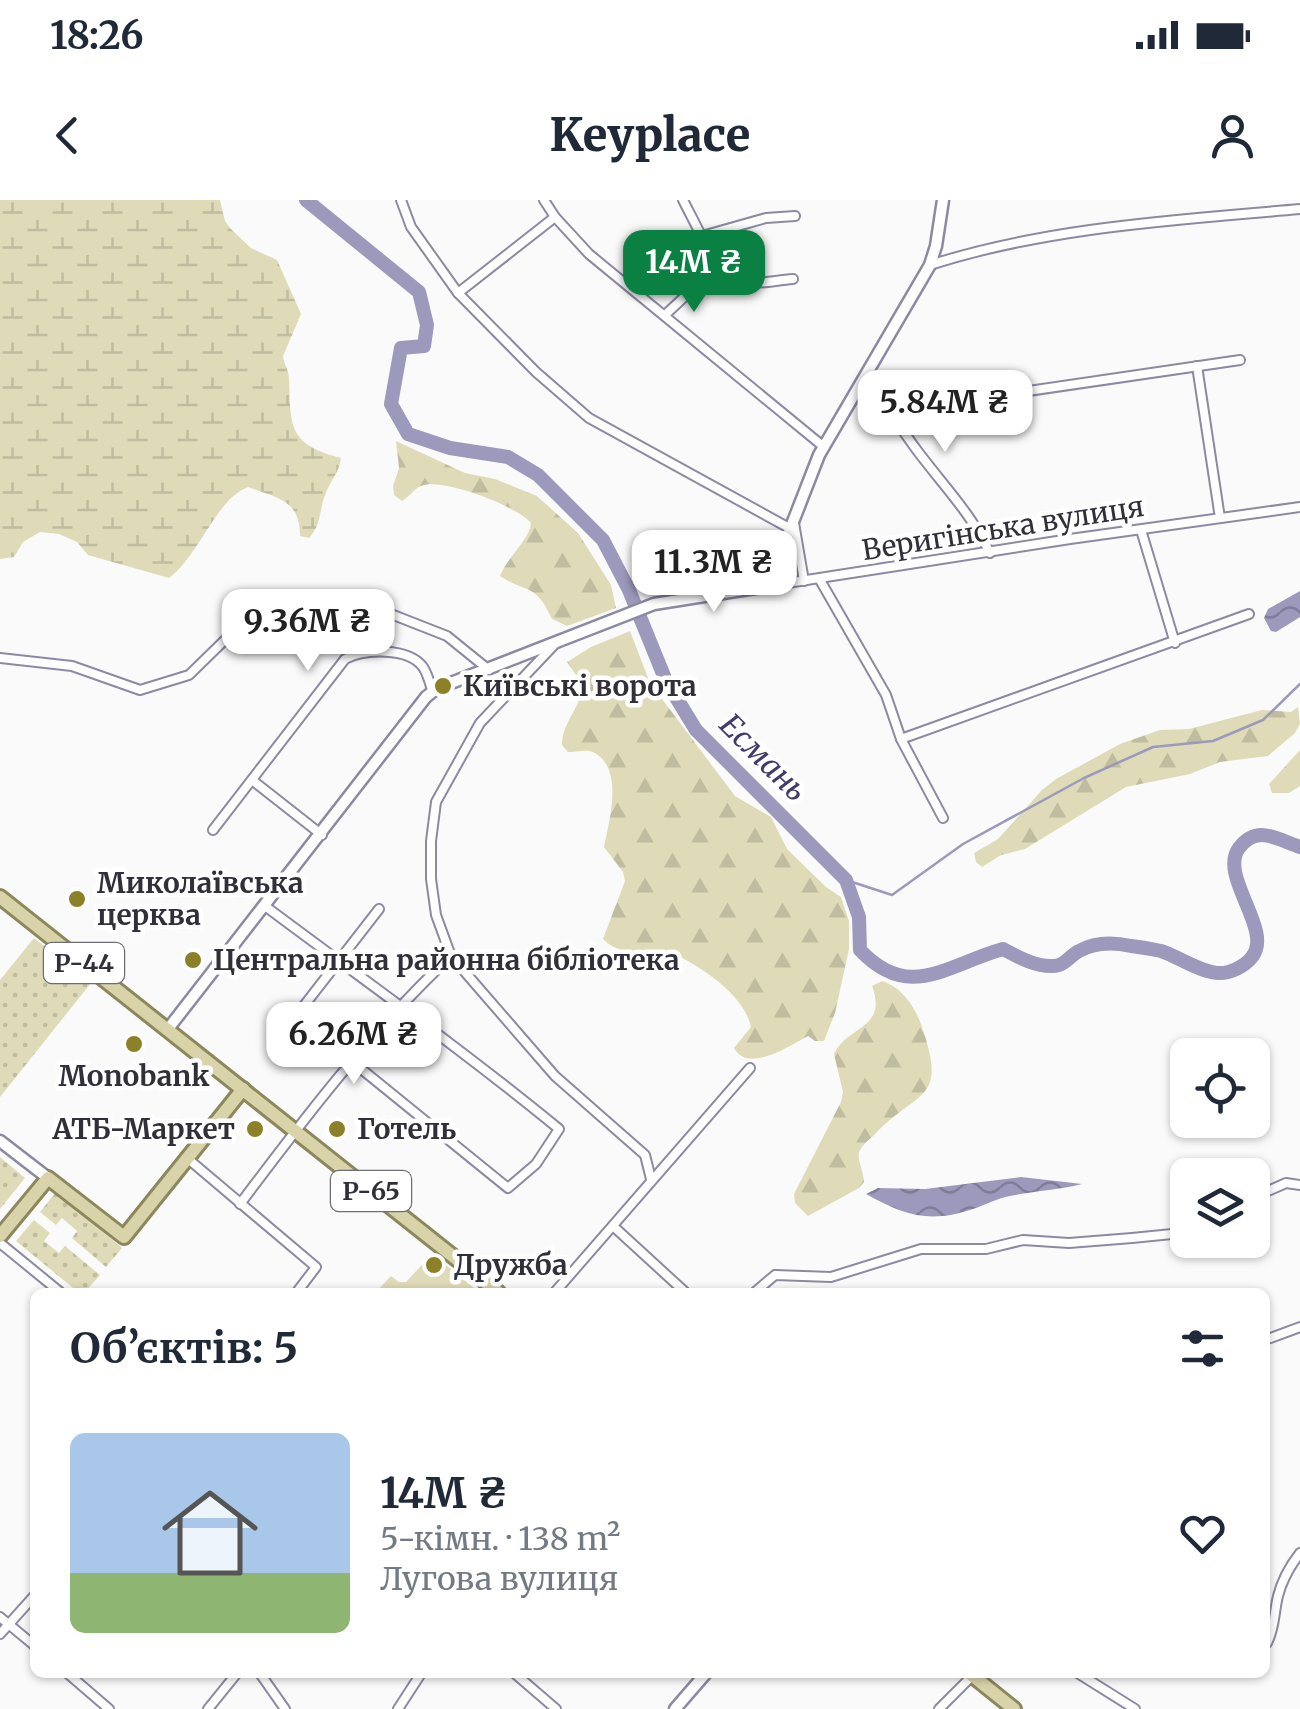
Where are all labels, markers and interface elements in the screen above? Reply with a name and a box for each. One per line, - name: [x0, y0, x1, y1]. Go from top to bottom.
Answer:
- text: 18:26: [50, 12, 144, 59]
- text: Keyplace: [550, 107, 750, 163]
- icon: back: [40, 108, 95, 163]
- icon: person: [1205, 108, 1260, 163]
- pin: 14M ₴: [624, 230, 764, 315]
- text: 14M ₴: [645, 242, 743, 282]
- pin: 5.84M ₴: [853, 370, 1037, 455]
- text: 5.84M ₴: [880, 382, 1010, 422]
- street label: Веригінська вулиця: [859, 488, 1147, 568]
- pin: 11.3M ₴: [622, 530, 806, 615]
- text: 11.3M ₴: [654, 542, 774, 582]
- pin: 9.36M ₴: [216, 589, 400, 674]
- text: 9.36M ₴: [244, 601, 372, 641]
- place label: Київські ворота: [463, 668, 697, 704]
- marker: Київські ворота: [432, 675, 454, 697]
- water label: Есмань: [712, 706, 815, 809]
- place label: Миколаївська церква: [97, 865, 304, 933]
- marker: Миколаївська церква: [66, 888, 88, 910]
- place label: Центральна районна бібліотека: [213, 942, 680, 978]
- road number: Р-44: [44, 943, 124, 983]
- marker: Центральна районна бібліотека: [182, 949, 204, 971]
- pin: 6.26M ₴: [262, 1002, 446, 1087]
- text: 6.26M ₴: [288, 1014, 420, 1054]
- marker: Monobank: [123, 1033, 145, 1055]
- map controls: [1170, 1038, 1270, 1258]
- button: locate: [1170, 1038, 1270, 1138]
- place label: Monobank: [59, 1058, 210, 1094]
- place label: АТБ-Маркет: [52, 1111, 235, 1147]
- place label: Готель: [357, 1111, 456, 1147]
- marker: АТБ-Маркет: [244, 1118, 266, 1140]
- marker: Готель: [326, 1118, 348, 1140]
- button: layers: [1170, 1158, 1270, 1258]
- road number: Р-65: [331, 1171, 411, 1211]
- place label: Дружба: [454, 1247, 568, 1283]
- marker: Дружба: [423, 1254, 445, 1276]
- icon: filters: [1175, 1321, 1230, 1376]
- text: Об’єктів: 5: [70, 1322, 298, 1374]
- text: 14M ₴: [380, 1467, 508, 1519]
- icon: home: [150, 1473, 270, 1593]
- icon: heart: [1175, 1506, 1230, 1561]
- text: 5-кімн. · 138 m²: [380, 1519, 620, 1559]
- text: Лугова вулиця: [380, 1559, 618, 1599]

